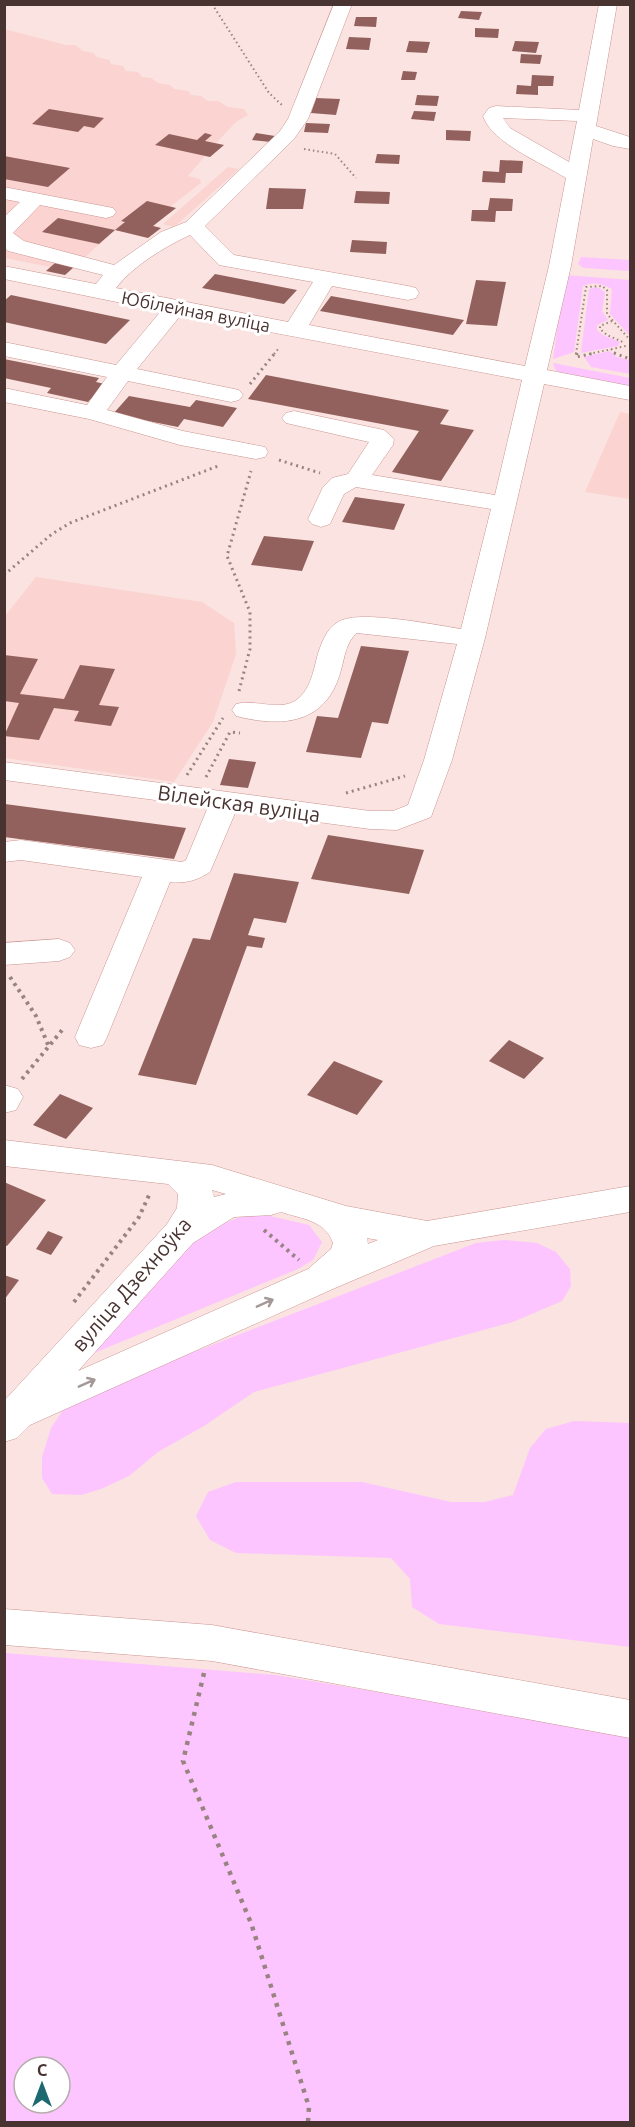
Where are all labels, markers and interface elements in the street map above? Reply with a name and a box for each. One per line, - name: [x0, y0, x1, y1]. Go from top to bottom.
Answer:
- street label: Юбілейная вуліца: [120, 287, 272, 335]
- street label: Вілейская вуліца: [156, 780, 322, 826]
- street label: вуліца Дзехноўка: [66, 1212, 196, 1356]
- one-way arrow: [256, 1297, 274, 1308]
- one-way arrow: [77, 1377, 95, 1388]
- north arrow: [12, 2055, 72, 2115]
- text: С: [37, 2061, 47, 2079]

